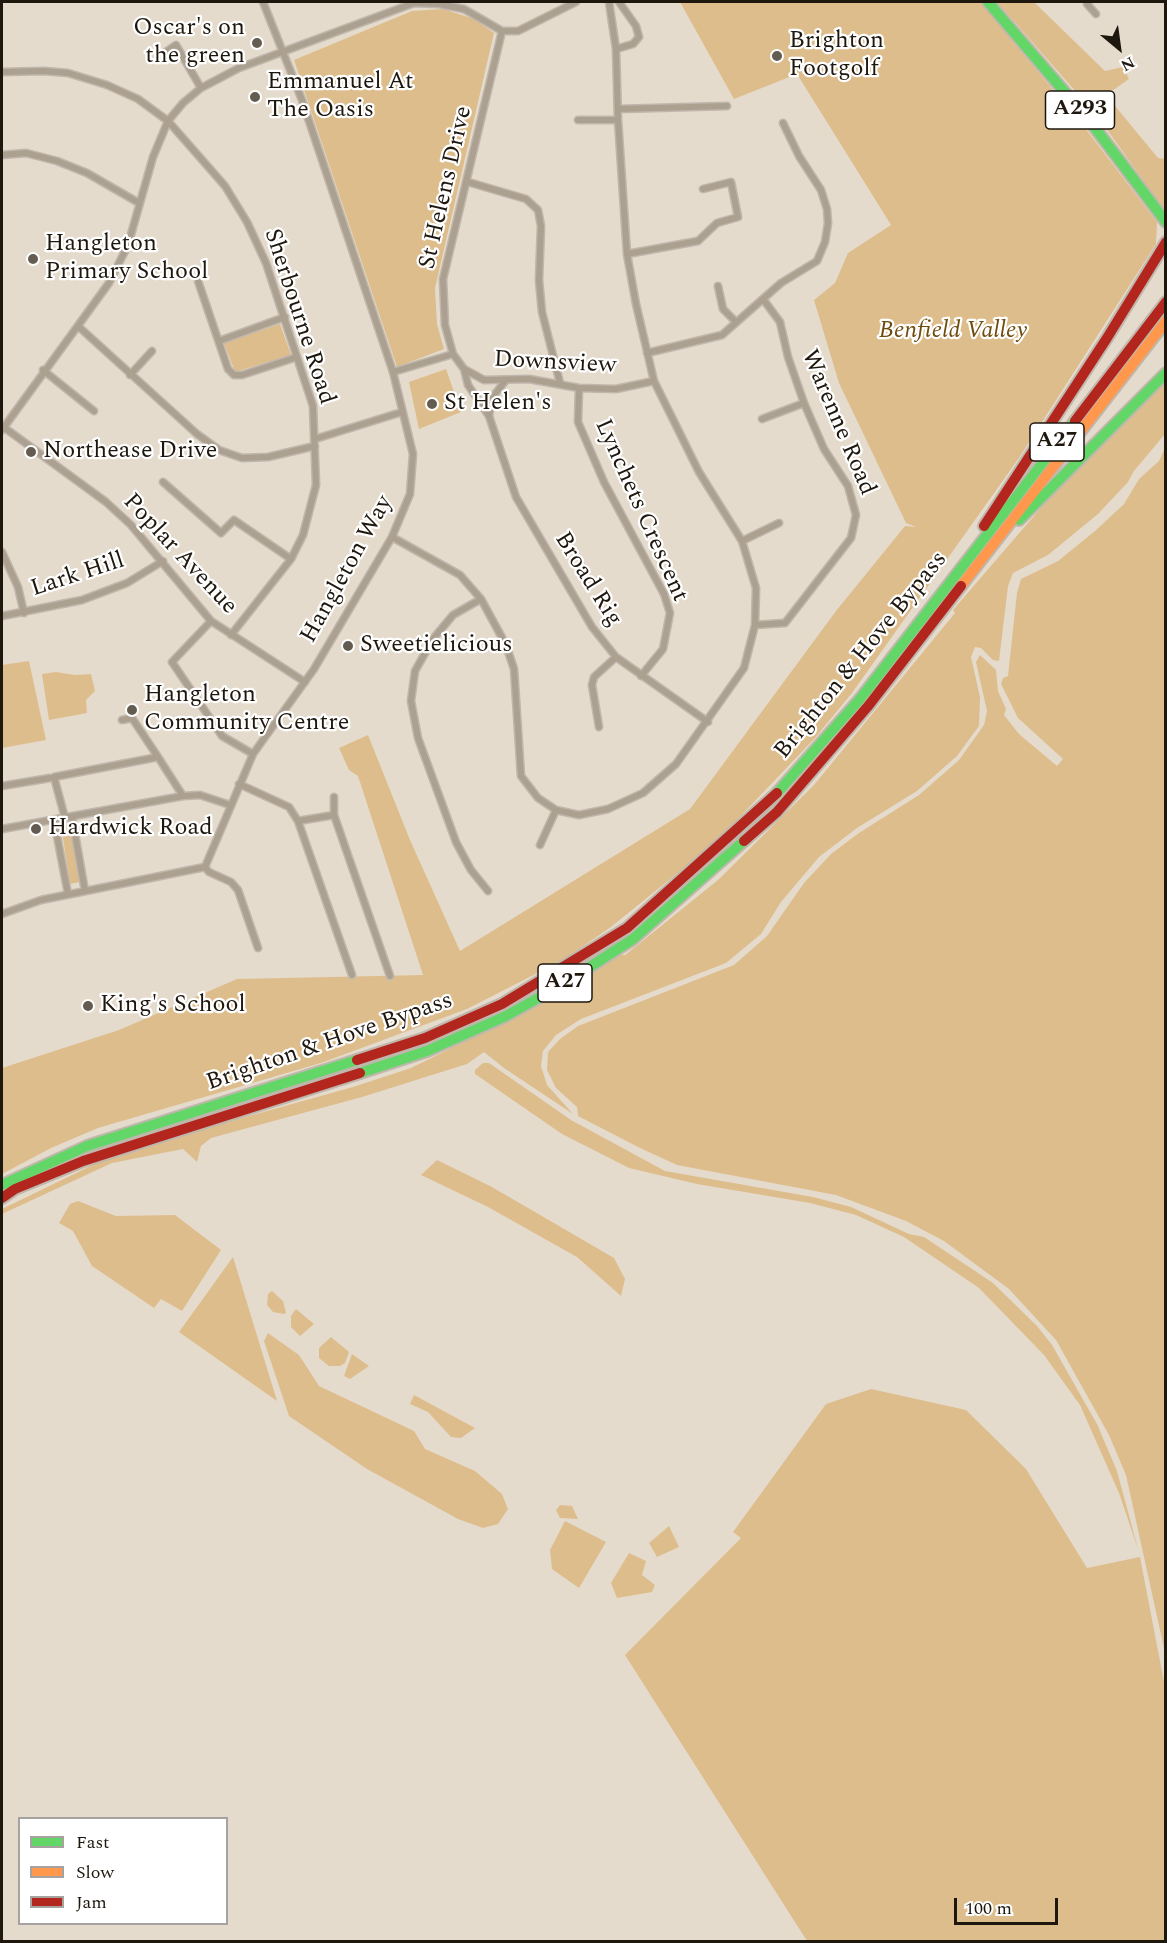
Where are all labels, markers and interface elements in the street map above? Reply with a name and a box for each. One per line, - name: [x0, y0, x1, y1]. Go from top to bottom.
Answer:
- place label: Oscar's on the green: [133, 15, 245, 71]
- north arrow: [1089, 18, 1149, 78]
- place label: Brighton Footgolf: [789, 28, 884, 84]
- marker: Oscar's on the green: [250, 36, 264, 50]
- marker: Brighton Footgolf: [770, 49, 784, 63]
- text: N: [1116, 50, 1139, 77]
- place label: Emmanuel At The Oasis: [267, 69, 413, 125]
- marker: Emmanuel At The Oasis: [248, 90, 262, 104]
- road number: A293: [1046, 91, 1114, 129]
- street label: St Helens Drive: [414, 104, 480, 272]
- street label: Sherbourne Road: [256, 226, 340, 408]
- place label: Hangleton Primary School: [45, 231, 208, 287]
- marker: Hangleton Primary School: [26, 252, 40, 266]
- park label: Benfield Valley: [879, 318, 1027, 346]
- street label: Downsview: [493, 346, 617, 382]
- street label: Warenne Road: [793, 346, 881, 500]
- place label: St Helen's: [444, 390, 552, 418]
- marker: St Helen's: [425, 397, 439, 411]
- street label: Lynchets Crescent: [587, 415, 693, 607]
- road number: A27: [1030, 423, 1084, 461]
- place label: Northease Drive: [43, 438, 217, 466]
- marker: Northease Drive: [24, 445, 38, 459]
- street label: Poplar Avenue: [116, 489, 242, 621]
- street label: Hangleton Way: [296, 491, 400, 649]
- street label: Broad Rig: [547, 527, 627, 633]
- street label: Brighton & Hove Bypass: [769, 546, 955, 766]
- street label: Lark Hill: [27, 547, 129, 605]
- place label: Sweetielicious: [360, 632, 513, 660]
- marker: Sweetielicious: [341, 639, 355, 653]
- place label: Hangleton Community Centre: [144, 682, 349, 738]
- marker: Hangleton Community Centre: [125, 703, 139, 717]
- place label: Hardwick Road: [48, 815, 213, 843]
- marker: Hardwick Road: [29, 822, 43, 836]
- road number: A27: [538, 964, 592, 1002]
- street label: Brighton & Hove Bypass: [203, 987, 457, 1099]
- place label: King's School: [100, 992, 246, 1020]
- marker: King's School: [81, 999, 95, 1013]
- legend: [18, 1817, 228, 1925]
- text: Fast: [76, 1829, 109, 1856]
- text: Slow: [76, 1859, 114, 1886]
- scale bar: [957, 1886, 1060, 1924]
- text: Jam: [76, 1889, 107, 1916]
- text: 100 m: [965, 1895, 1012, 1922]

